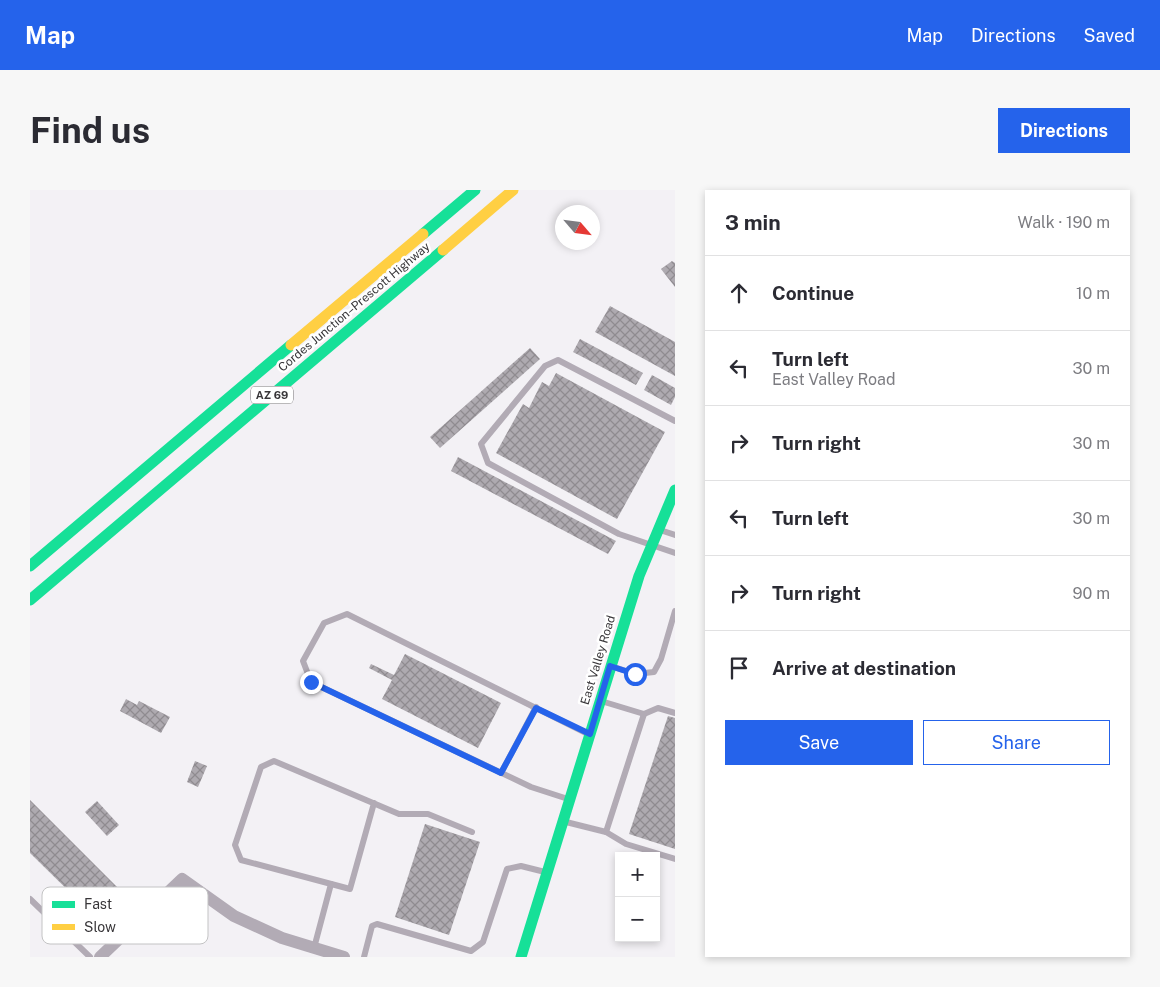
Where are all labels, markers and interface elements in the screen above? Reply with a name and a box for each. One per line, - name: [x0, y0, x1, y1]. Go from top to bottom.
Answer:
- text: Map: [25, 21, 75, 49]
- text: Map: [906, 25, 943, 46]
- text: Directions: [971, 25, 1056, 46]
- text: Saved: [1084, 25, 1135, 46]
- button: Directions: [998, 108, 1130, 153]
- text: Find us: [30, 110, 150, 151]
- north arrow: [555, 205, 600, 250]
- text: 3 min: [725, 210, 781, 235]
- text: Walk · 190 m: [1018, 213, 1110, 232]
- street label: Cordes Junction–Prescott Highway: [275, 239, 433, 375]
- icon: ahead: [725, 279, 753, 307]
- text: Continue: [772, 282, 854, 304]
- text: 10 m: [1076, 284, 1110, 303]
- text: Turn left: [772, 348, 849, 370]
- icon: left: [725, 354, 753, 382]
- text: 30 m: [1073, 359, 1110, 378]
- text: East Valley Road: [772, 370, 895, 389]
- road number: AZ 69: [251, 386, 293, 404]
- icon: right: [725, 429, 753, 457]
- text: Turn right: [772, 432, 861, 454]
- text: 30 m: [1073, 434, 1110, 453]
- icon: left: [725, 504, 753, 532]
- text: Turn left: [772, 507, 849, 529]
- text: 30 m: [1073, 509, 1110, 528]
- icon: right: [725, 579, 753, 607]
- text: Turn right: [772, 582, 861, 604]
- text: 90 m: [1073, 584, 1110, 603]
- street label: East Valley Road: [578, 614, 618, 706]
- icon: arrive: [725, 654, 753, 682]
- text: Arrive at destination: [772, 657, 956, 679]
- route start: [624, 663, 647, 686]
- route end: [300, 671, 323, 694]
- button: Save: [725, 720, 913, 765]
- button: Share: [923, 720, 1110, 765]
- map controls: [615, 852, 660, 942]
- button: +: [615, 852, 660, 897]
- legend: [42, 887, 208, 944]
- text: Fast: [84, 896, 112, 912]
- button: −: [615, 897, 660, 942]
- text: Slow: [84, 919, 116, 935]

